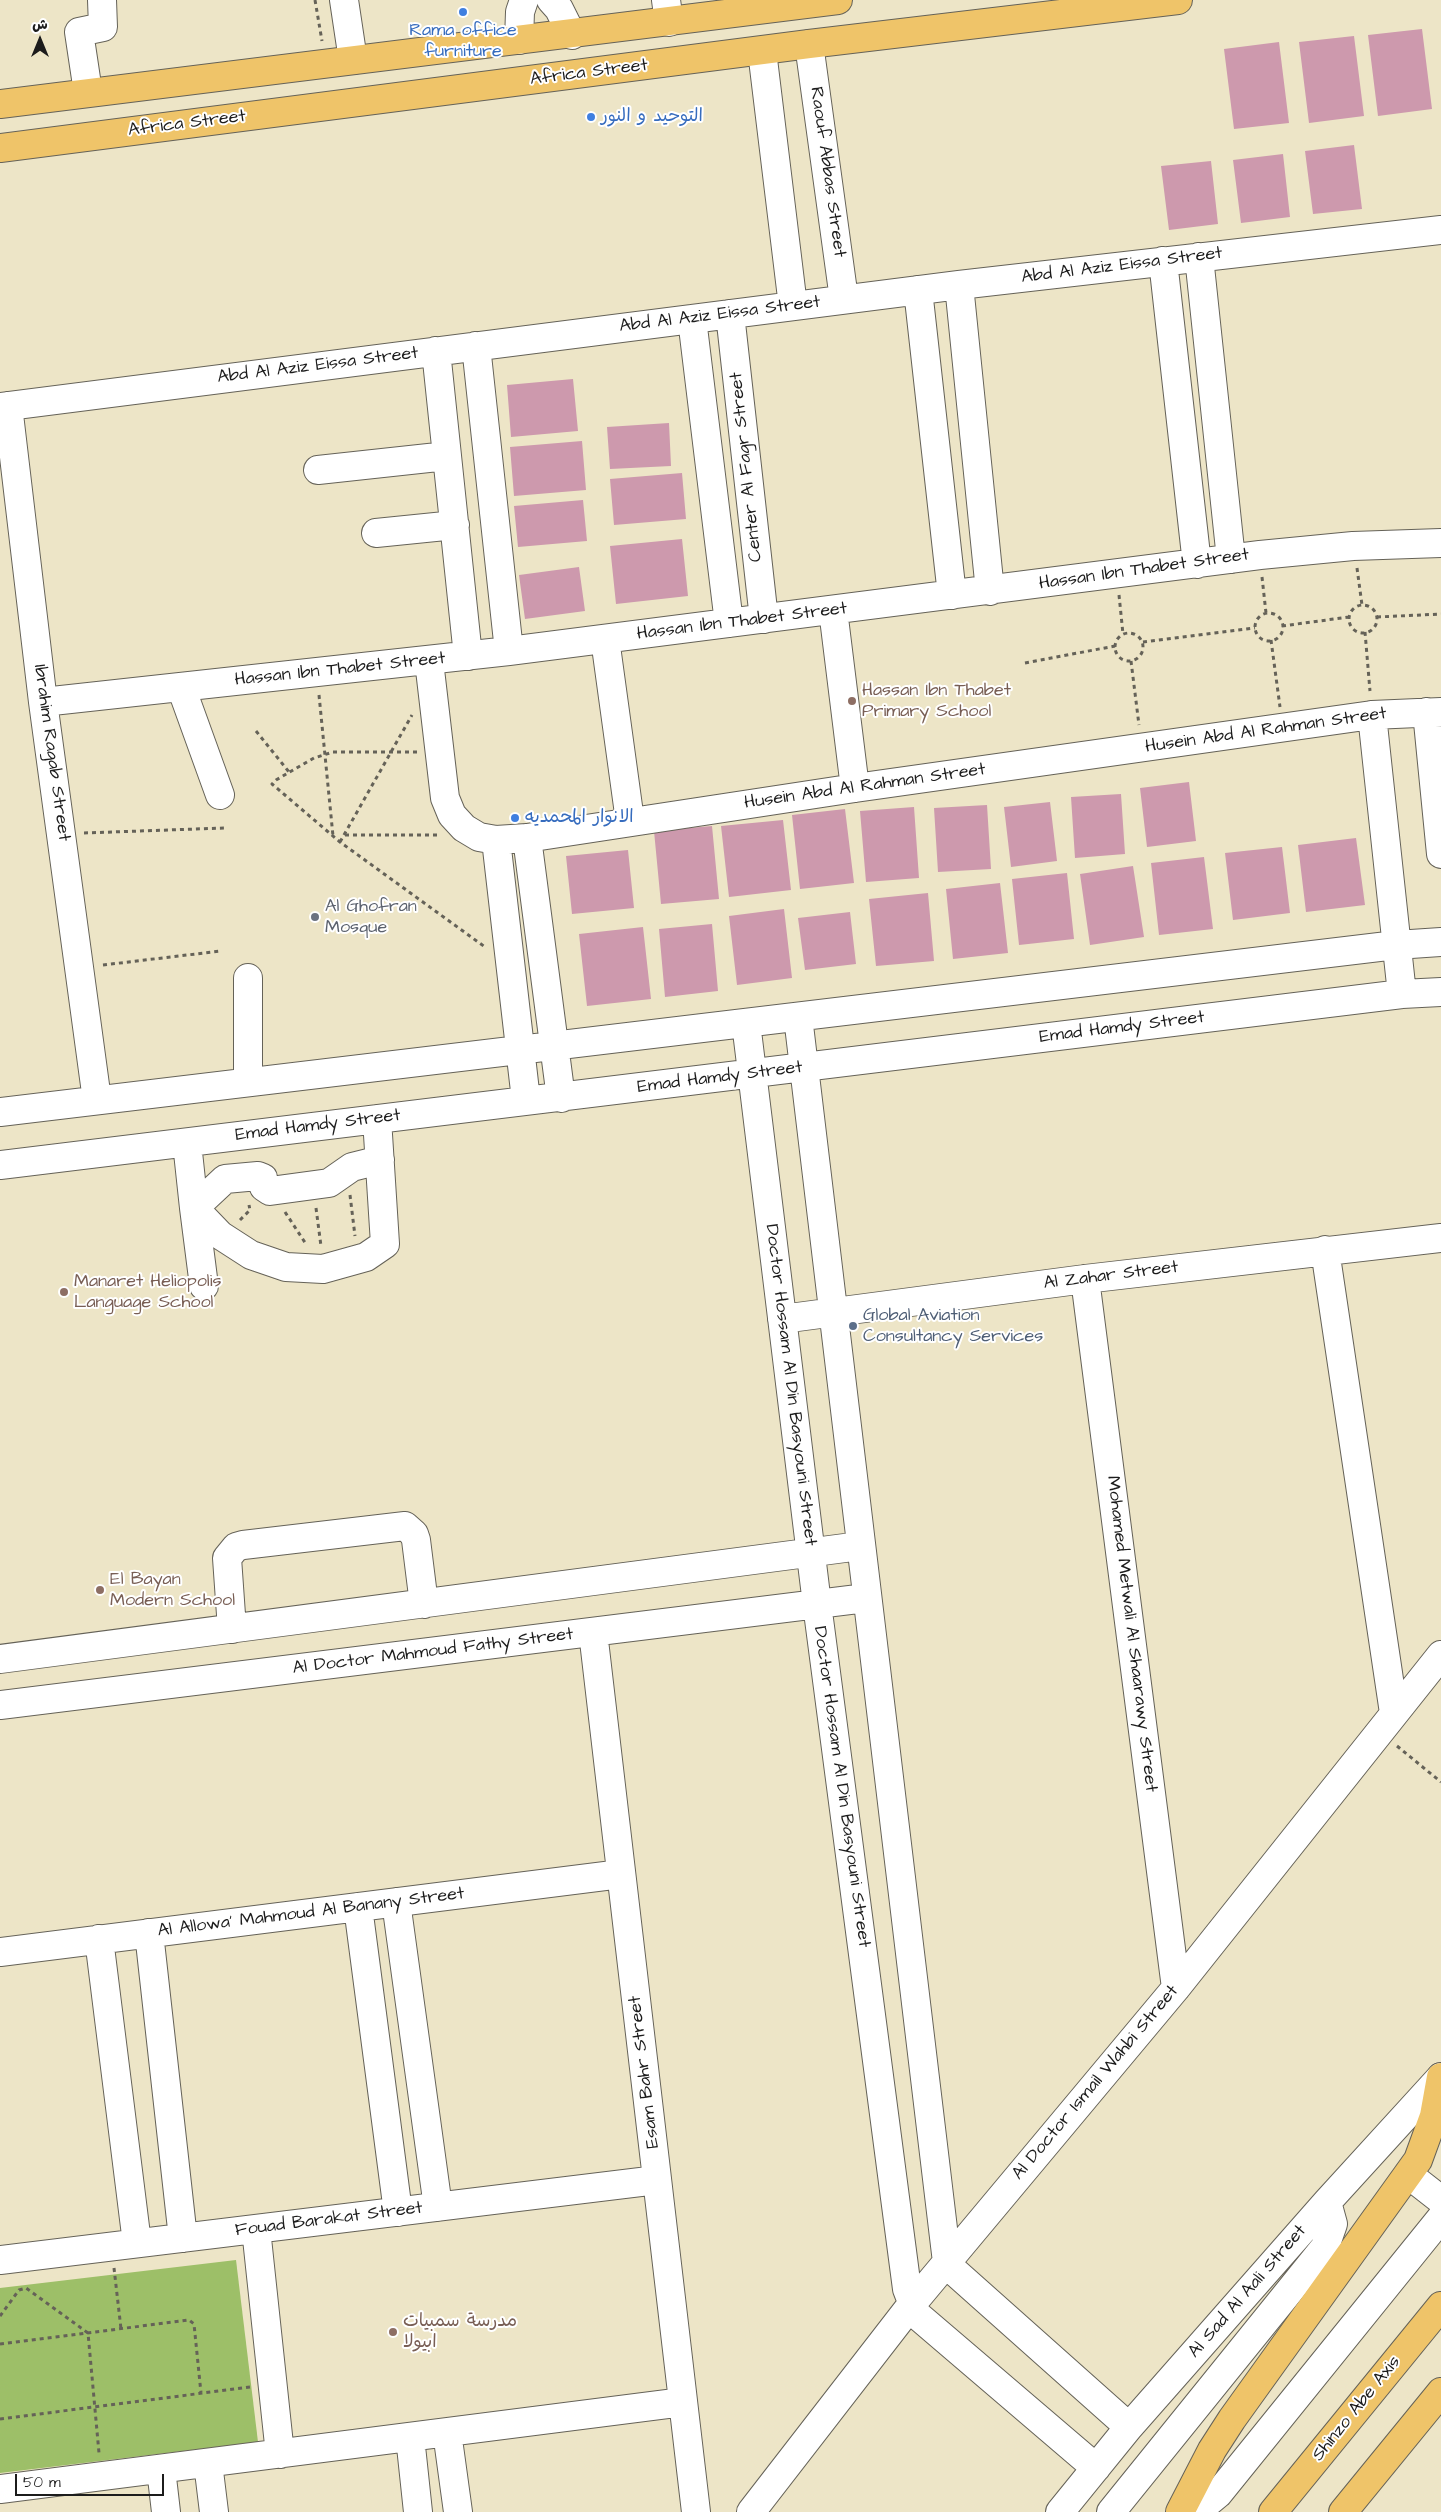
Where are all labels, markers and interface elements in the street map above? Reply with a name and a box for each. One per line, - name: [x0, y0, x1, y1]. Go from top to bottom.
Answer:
- marker: Rama office furniture: [457, 6, 469, 18]
- north arrow: [15, 15, 65, 65]
- text: ش: [32, 15, 48, 35]
- place label: Rama office furniture: [409, 20, 517, 62]
- street label: Africa Street: [529, 55, 649, 91]
- street label: Raouf Abbas Street: [804, 85, 850, 259]
- street label: Africa Street: [127, 106, 247, 142]
- place label: التوحيد و النور: [601, 106, 703, 128]
- marker: التوحيد و النور: [585, 111, 597, 123]
- street label: Abd Al Aziz Eissa Street: [1020, 243, 1224, 289]
- street label: Abd Al Aziz Eissa Street: [618, 292, 822, 338]
- street label: Abd Al Aziz Eissa Street: [216, 343, 420, 389]
- street label: Center Al Fagr Street: [726, 371, 768, 563]
- street label: Hassan Ibn Thabet Street: [1038, 545, 1250, 595]
- street label: Hassan Ibn Thabet Street: [636, 598, 848, 646]
- street label: Hassan Ibn Thabet Street: [234, 648, 446, 692]
- street label: Ibrahim Ragab Street: [28, 663, 74, 843]
- place label: Hassan Ibn Thabet Primary School: [862, 680, 1011, 722]
- marker: Hassan Ibn Thabet Primary School: [846, 695, 858, 707]
- street label: Husein Abd Al Rahman Street: [1144, 703, 1388, 759]
- street label: Husein Abd Al Rahman Street: [743, 759, 987, 815]
- place label: الانوار المحمديه: [525, 807, 634, 829]
- marker: الانوار المحمديه: [509, 812, 521, 824]
- place label: Al Ghofran Mosque: [325, 896, 417, 939]
- marker: Al Ghofran Mosque: [309, 911, 321, 923]
- street label: Emad Hamdy Street: [1038, 1007, 1206, 1049]
- street label: Emad Hamdy Street: [636, 1057, 804, 1099]
- street label: Emad Hamdy Street: [234, 1105, 402, 1147]
- street label: Doctor Hossam Al Din Basyouni Street: [760, 1223, 820, 1547]
- street label: Al Zahar Street: [1042, 1257, 1180, 1295]
- place label: Manaret Heliopolis Language School: [74, 1271, 221, 1314]
- marker: Manaret Heliopolis Language School: [58, 1286, 70, 1298]
- place label: Global Aviation Consultancy Services: [863, 1305, 1043, 1348]
- marker: Global Aviation Consultancy Services: [847, 1320, 859, 1332]
- street label: Mohamed Metwali Al Shaarawy Street: [1101, 1475, 1161, 1793]
- place label: El Bayan Modern School: [110, 1569, 235, 1612]
- marker: El Bayan Modern School: [94, 1584, 106, 1596]
- street label: Al Doctor Mahmoud Fathy Street: [292, 1624, 574, 1680]
- street label: Doctor Hossam Al Din Basyouni Street: [808, 1625, 874, 1949]
- street label: Al Allowa' Mahmoud Al Banany Street: [156, 1883, 466, 1943]
- street label: Al Doctor Ismail Wahbi Street: [1008, 1981, 1184, 2185]
- street label: Esam Bahr Street: [625, 1994, 665, 2150]
- street label: Fouad Barakat Street: [234, 2198, 424, 2242]
- street label: Al Sad Al Aali Street: [1184, 2221, 1312, 2363]
- place label: مدرسة سمبيات ابيولا: [403, 2311, 517, 2354]
- marker: مدرسة سمبيات ابيولا: [387, 2326, 399, 2338]
- street label: Shinzo Abe Axis: [1308, 2352, 1406, 2466]
- scale bar: [18, 2464, 166, 2496]
- text: 50 m: [23, 2472, 61, 2493]

